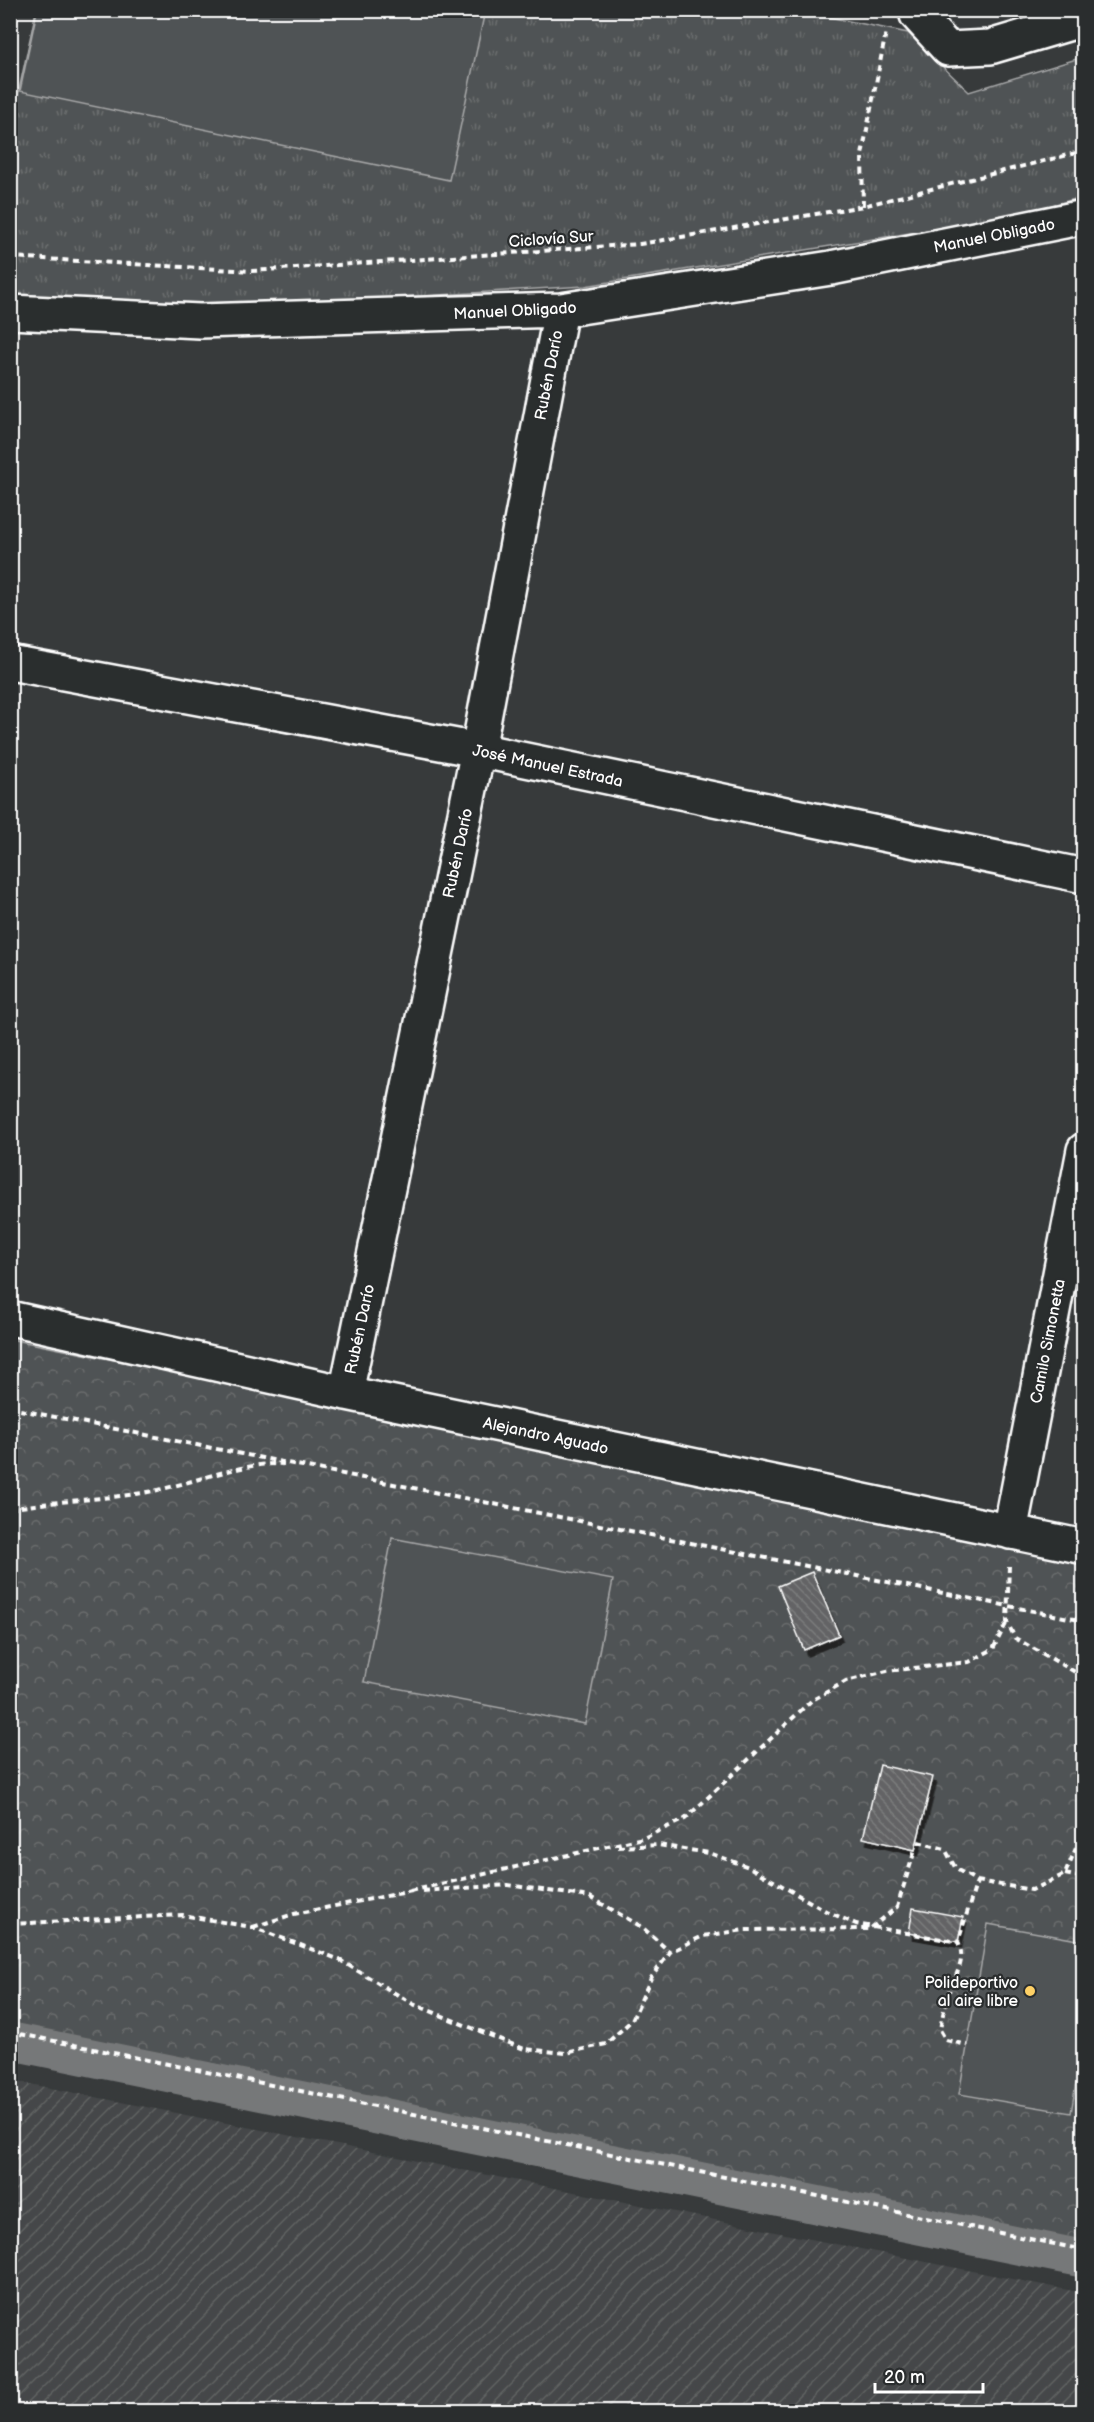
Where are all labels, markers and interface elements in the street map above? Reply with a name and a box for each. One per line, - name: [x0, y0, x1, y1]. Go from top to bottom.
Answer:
- street label: Manuel Obligado: [932, 215, 1057, 258]
- street label: Ciclovía Sur: [508, 227, 594, 252]
- street label: Manuel Obligado: [453, 299, 577, 324]
- street label: Rubén Darío: [531, 329, 568, 422]
- street label: José Manuel Estrada: [471, 741, 625, 792]
- street label: Rubén Darío: [440, 807, 477, 900]
- street label: Camilo Simonetta: [1027, 1277, 1070, 1405]
- street label: Rubén Darío: [342, 1283, 379, 1376]
- street label: Alejandro Aguado: [481, 1414, 610, 1459]
- place label: Polideportivo al aire libre: [925, 1974, 1019, 2011]
- marker: Polideportivo al aire libre: [1023, 1984, 1037, 1998]
- scale bar: [875, 2356, 983, 2394]
- text: 20 m: [884, 2367, 925, 2388]

